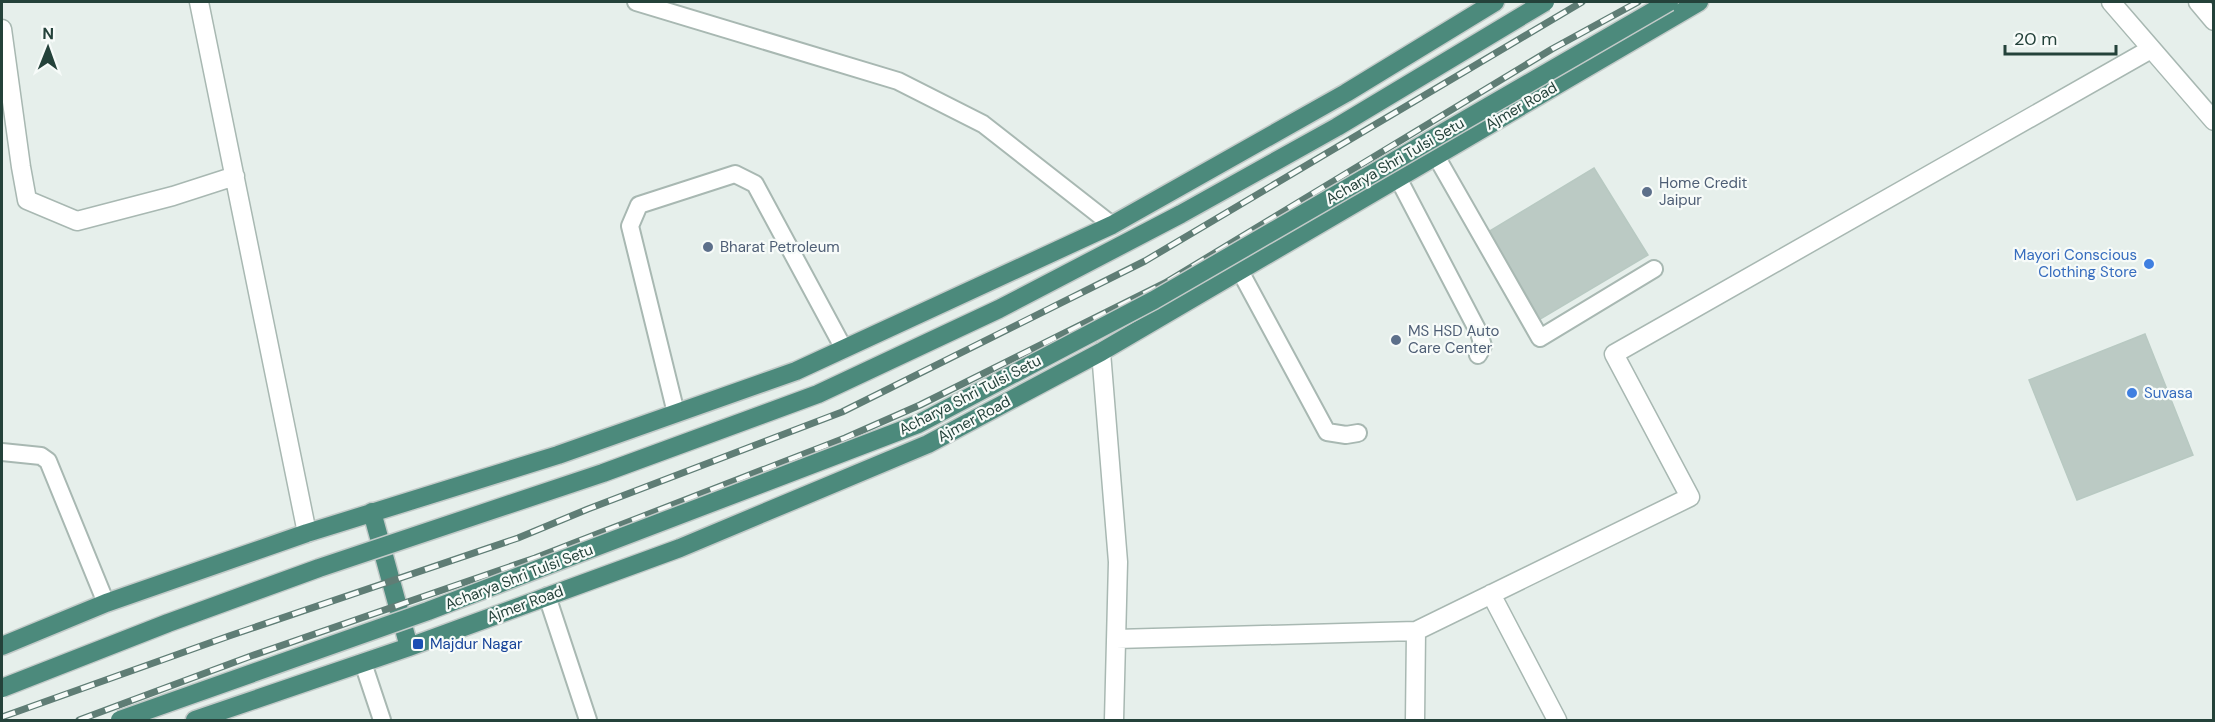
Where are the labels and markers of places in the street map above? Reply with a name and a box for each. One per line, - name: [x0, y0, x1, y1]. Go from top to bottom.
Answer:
- place label: Home Credit Jaipur: [1659, 173, 1748, 210]
- marker: Home Credit Jaipur: [1640, 185, 1654, 199]
- place label: Bharat Petroleum: [720, 237, 840, 257]
- marker: Bharat Petroleum: [701, 240, 715, 254]
- place label: Mayori Conscious Clothing Store: [2014, 245, 2137, 282]
- marker: Mayori Conscious Clothing Store: [2142, 257, 2156, 271]
- place label: MS HSD Auto Care Center: [1408, 321, 1500, 358]
- marker: MS HSD Auto Care Center: [1389, 333, 1403, 347]
- place label: Suvasa: [2144, 383, 2193, 403]
- marker: Suvasa: [2125, 386, 2139, 400]
- place label: Majdur Nagar: [430, 634, 523, 654]
- marker: Majdur Nagar: [411, 637, 425, 651]

